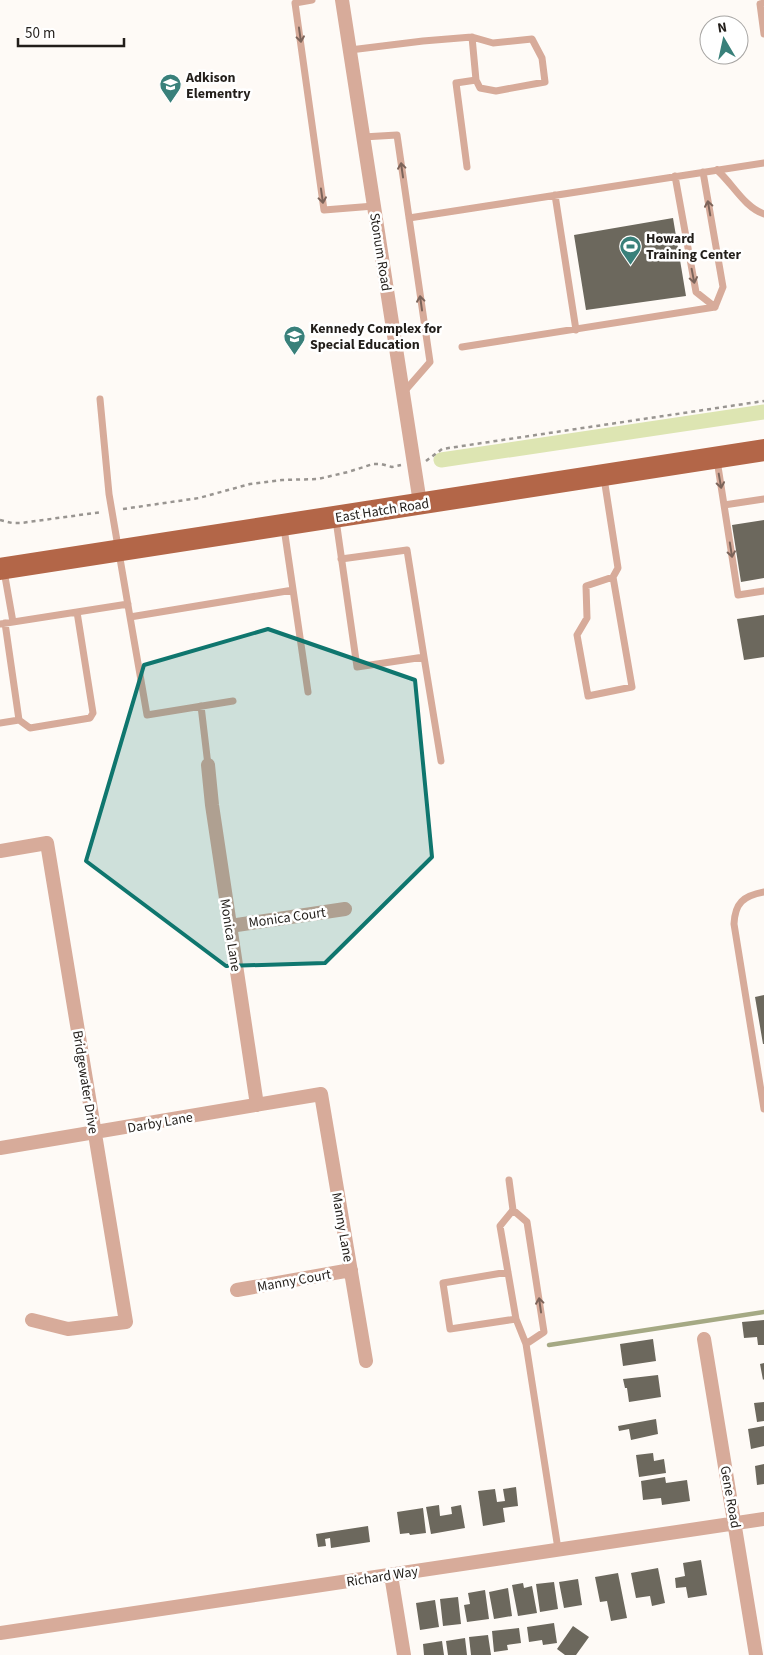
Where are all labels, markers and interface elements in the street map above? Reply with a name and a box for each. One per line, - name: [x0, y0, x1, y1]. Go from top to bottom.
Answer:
- scale bar: [18, 15, 124, 47]
- north arrow: [699, 15, 749, 65]
- text: N: [716, 18, 728, 39]
- text: 50 m: [25, 23, 55, 44]
- one-way arrow: [295, 26, 305, 42]
- place label: Adkison Elementry: [185, 68, 251, 104]
- school or university icon: Adkison Elementry: [158, 73, 182, 104]
- one-way arrow: [397, 162, 407, 178]
- one-way arrow: [317, 187, 327, 203]
- one-way arrow: [704, 201, 714, 217]
- street label: Stonum Road: [364, 212, 396, 293]
- place label: Howard Training Center: [646, 229, 742, 265]
- sports icon: Howard Training Center: [618, 234, 642, 265]
- one-way arrow: [688, 268, 698, 284]
- one-way arrow: [416, 295, 426, 311]
- place label: Kennedy Complex for Special Education: [310, 319, 442, 355]
- school or university icon: Kennedy Complex for Special Education: [282, 324, 306, 355]
- one-way arrow: [716, 473, 726, 489]
- street label: East Hatch Road: [334, 494, 431, 528]
- one-way arrow: [727, 542, 737, 558]
- street label: Monica Lane: [214, 897, 246, 973]
- street label: Monica Court: [247, 903, 327, 933]
- street label: Bridgewater Drive: [67, 1029, 103, 1135]
- street label: Darby Lane: [126, 1107, 194, 1139]
- street label: Manny Lane: [326, 1191, 358, 1264]
- street label: Manny Court: [256, 1265, 333, 1297]
- one-way arrow: [534, 1297, 544, 1313]
- street label: Gene Road: [715, 1464, 745, 1530]
- street label: Richard Way: [345, 1561, 420, 1593]

